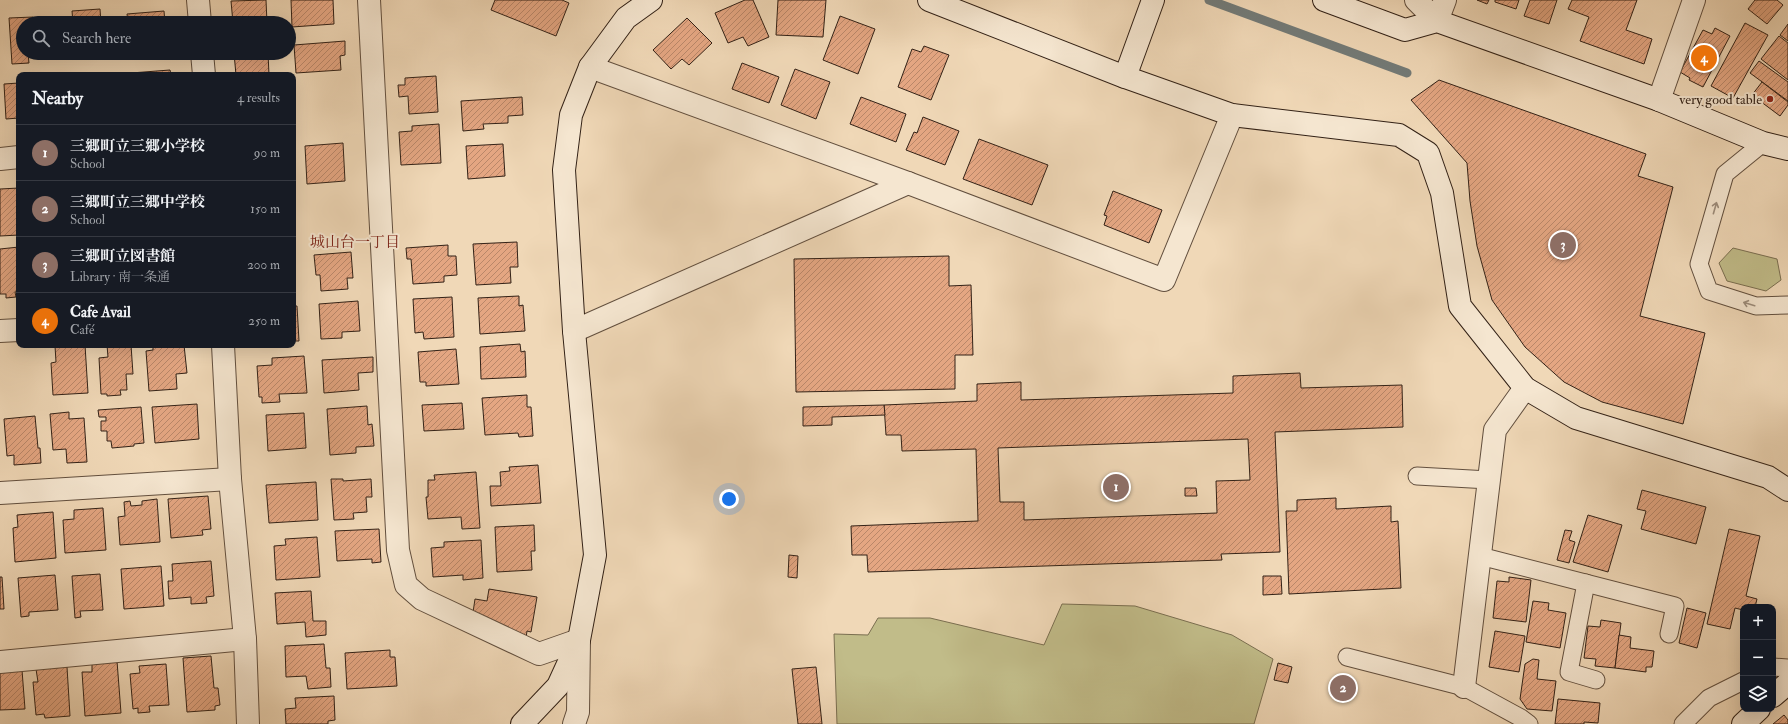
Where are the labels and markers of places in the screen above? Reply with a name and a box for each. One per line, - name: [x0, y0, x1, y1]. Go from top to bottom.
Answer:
- pin: 4: [1691, 43, 1717, 73]
- place label: very good table: [1678, 91, 1762, 109]
- marker: very good table: [1765, 94, 1775, 104]
- pin: 3: [1550, 230, 1576, 260]
- pin: 1: [1103, 472, 1129, 502]
- pin: 2: [1330, 673, 1356, 703]

